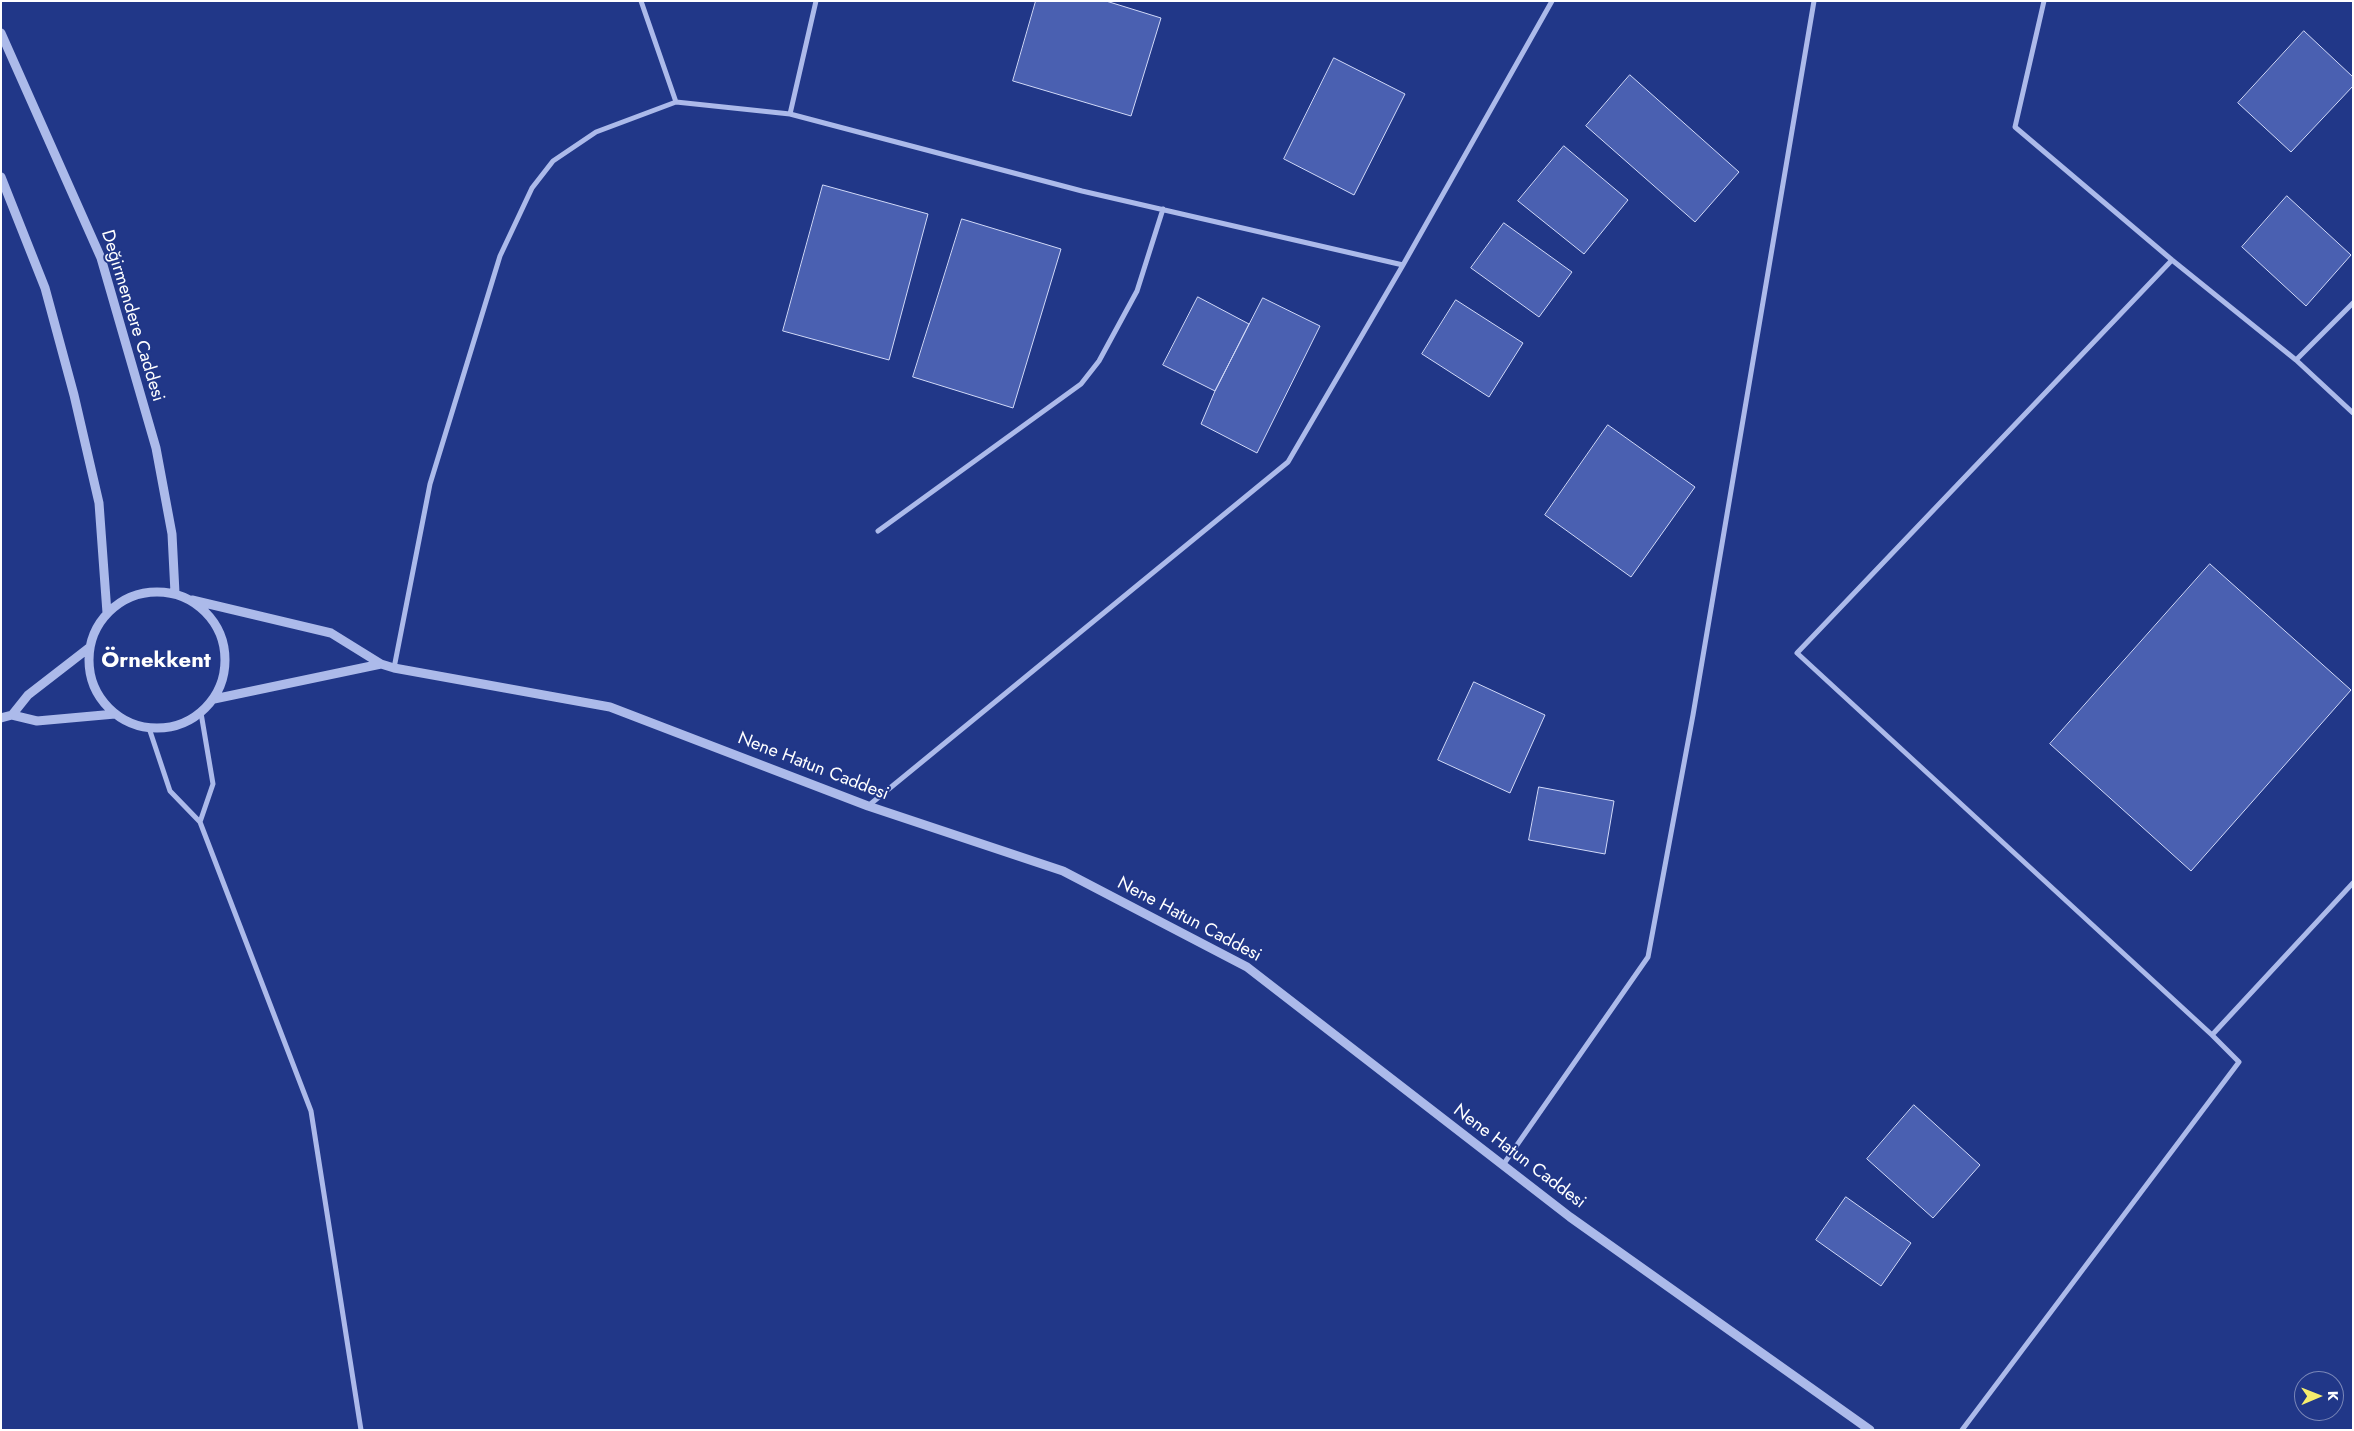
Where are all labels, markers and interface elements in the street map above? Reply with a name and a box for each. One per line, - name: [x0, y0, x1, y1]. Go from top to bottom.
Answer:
- street label: Değirmendere Caddesi: [96, 228, 168, 404]
- district label: Örnekkent: [101, 649, 211, 675]
- street label: Nene Hatun Caddesi: [734, 728, 892, 806]
- street label: Nene Hatun Caddesi: [1113, 873, 1265, 967]
- street label: Nene Hatun Caddesi: [1449, 1100, 1589, 1214]
- north arrow: [2294, 1371, 2344, 1421]
- text: K: [2323, 1391, 2343, 1401]

